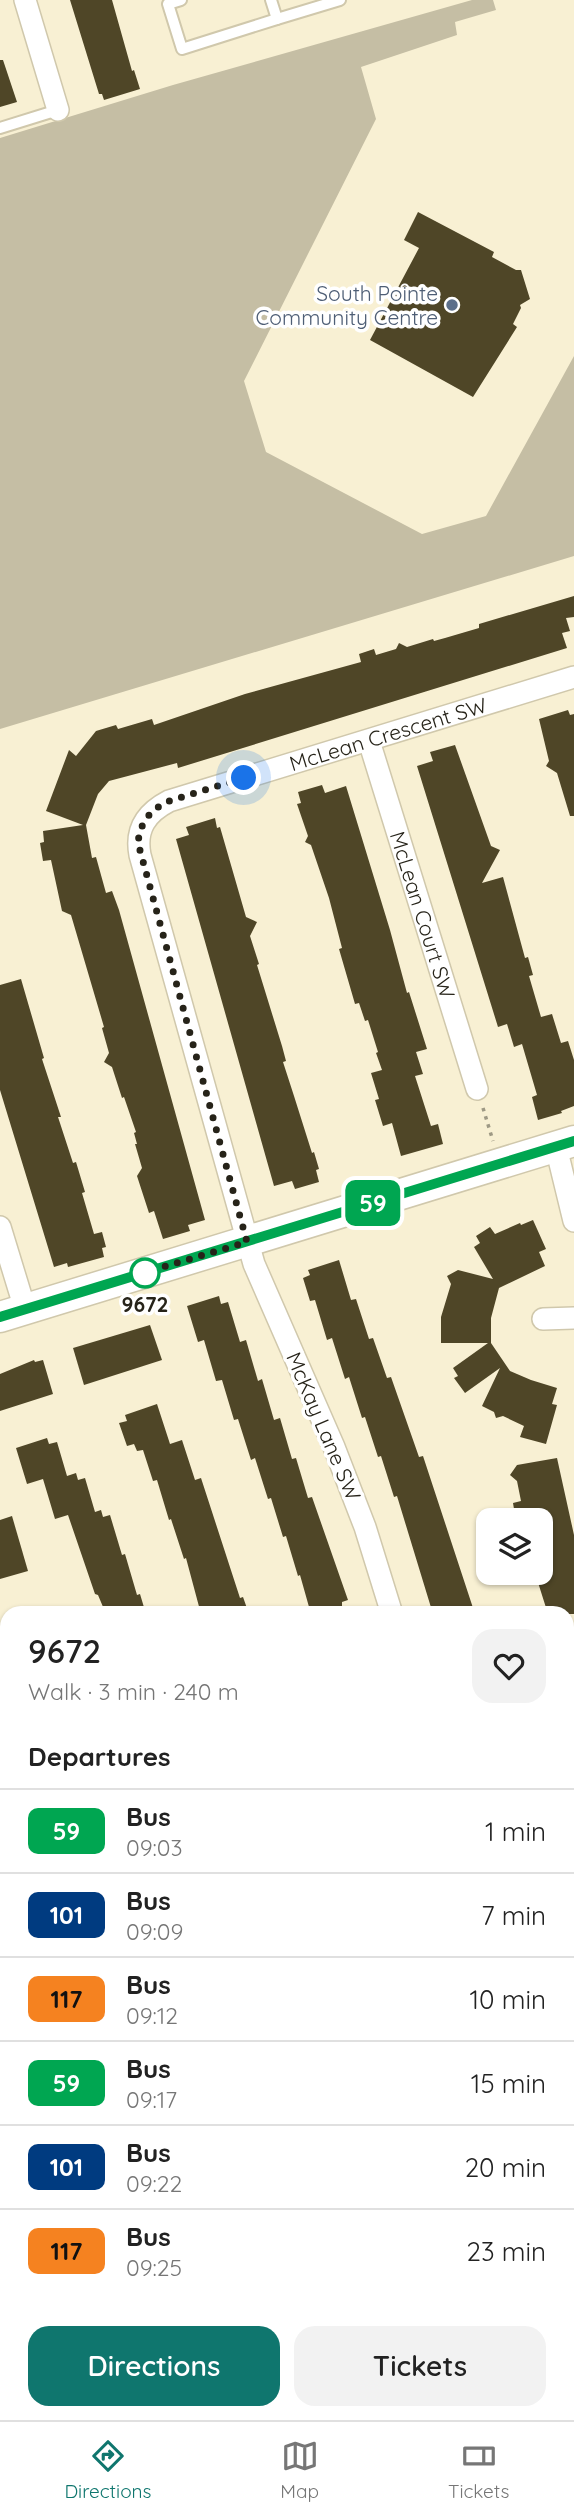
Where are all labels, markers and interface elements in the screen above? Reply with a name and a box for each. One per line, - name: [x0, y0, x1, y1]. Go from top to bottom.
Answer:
- place label: South Pointe Community Centre: [256, 280, 438, 330]
- marker: South Pointe Community Centre: [444, 297, 460, 313]
- street label: McLean Crescent SW: [286, 692, 490, 776]
- your location: [226, 760, 261, 795]
- street label: McLean Court SW: [385, 828, 461, 1001]
- line badge: 59: [342, 1180, 404, 1226]
- text: 59: [359, 1188, 387, 1218]
- marker: 9672: [130, 1258, 160, 1288]
- place label: 9672: [121, 1291, 169, 1317]
- street label: McKay Lane SW: [281, 1348, 367, 1504]
- map controls: [476, 1508, 553, 1585]
- button: layers: [476, 1508, 553, 1585]
- button: heart: [472, 1629, 546, 1703]
- text: 9672: [28, 1630, 101, 1671]
- text: Walk · 3 min · 240 m: [28, 1677, 239, 1706]
- text: Departures: [28, 1740, 171, 1773]
- text: Bus: [126, 1800, 171, 1833]
- text: 1 min: [485, 1815, 546, 1848]
- text: 59: [53, 1816, 80, 1846]
- text: 09:03: [126, 1833, 183, 1862]
- text: Bus: [126, 1884, 171, 1917]
- text: 7 min: [481, 1899, 546, 1932]
- text: 101: [50, 1900, 83, 1930]
- text: 09:09: [126, 1917, 183, 1946]
- text: Bus: [126, 1968, 171, 2001]
- text: 10 min: [470, 1983, 546, 2016]
- text: 117: [51, 1984, 82, 2014]
- text: 09:12: [126, 2001, 178, 2030]
- text: Bus: [126, 2052, 171, 2085]
- text: 15 min: [471, 2067, 546, 2100]
- text: 59: [53, 2068, 80, 2098]
- text: 09:17: [126, 2085, 177, 2114]
- text: Bus: [126, 2136, 171, 2169]
- text: 20 min: [465, 2151, 546, 2184]
- text: 101: [50, 2152, 83, 2182]
- text: 09:22: [126, 2169, 182, 2198]
- text: Bus: [126, 2220, 171, 2253]
- text: 23 min: [467, 2235, 546, 2268]
- text: 117: [51, 2236, 82, 2266]
- text: 09:25: [126, 2253, 182, 2282]
- button: Directions: [28, 2326, 280, 2406]
- button: Tickets: [294, 2326, 546, 2406]
- tab: Directions: [64, 2437, 152, 2503]
- tab: Map: [280, 2437, 319, 2503]
- tab: Tickets: [448, 2437, 510, 2503]

